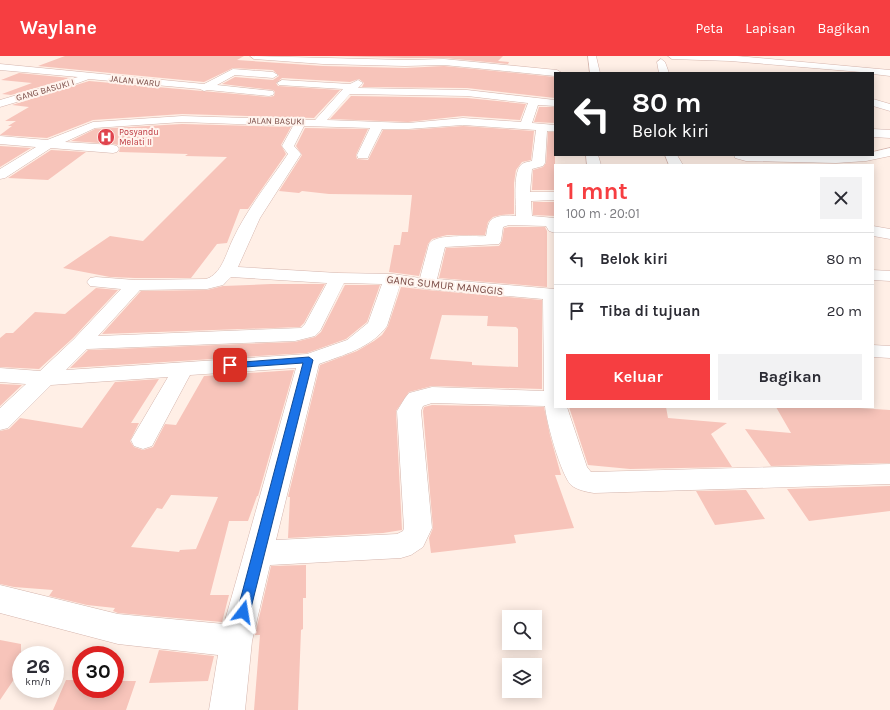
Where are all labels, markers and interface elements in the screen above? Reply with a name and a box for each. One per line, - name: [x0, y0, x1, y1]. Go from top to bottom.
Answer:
- text: Waylane: [20, 17, 97, 39]
- text: Peta: [695, 20, 723, 37]
- text: Lapisan: [745, 20, 795, 37]
- text: Bagikan: [817, 20, 870, 37]
- street label: JALAN WARU: [109, 73, 161, 89]
- street label: GANG BASUKI I: [15, 77, 75, 103]
- text: 80 m: [632, 86, 701, 119]
- icon: left: [566, 88, 618, 140]
- street label: JALAN BASUKI: [248, 116, 304, 126]
- text: Belok kiri: [632, 120, 709, 142]
- hospital icon: Posyandu Melati II: [96, 127, 116, 147]
- place label: Posyandu Melati II: [119, 127, 159, 147]
- text: 1 mnt: [566, 177, 628, 205]
- button: close: [820, 177, 862, 219]
- text: 100 m · 20:01: [566, 206, 640, 221]
- icon: left: [566, 248, 588, 270]
- text: Belok kiri: [600, 250, 668, 268]
- text: 80 m: [826, 250, 862, 268]
- street label: GANG SUMUR MANGGIS: [386, 273, 504, 298]
- icon: arrive: [566, 300, 588, 322]
- text: Tiba di tujuan: [600, 302, 700, 320]
- text: 20 m: [827, 302, 862, 320]
- pin: [213, 348, 247, 382]
- icon: arrive: [219, 354, 241, 376]
- button: Keluar: [566, 354, 710, 400]
- button: Bagikan: [718, 354, 862, 400]
- position arrow: [222, 591, 264, 633]
- map controls: [502, 610, 542, 698]
- button: search: [502, 610, 542, 650]
- speed limit sign: 30: [72, 646, 124, 698]
- text: 26: [26, 655, 50, 678]
- button: layers: [502, 658, 542, 698]
- text: km/h: [25, 676, 51, 688]

